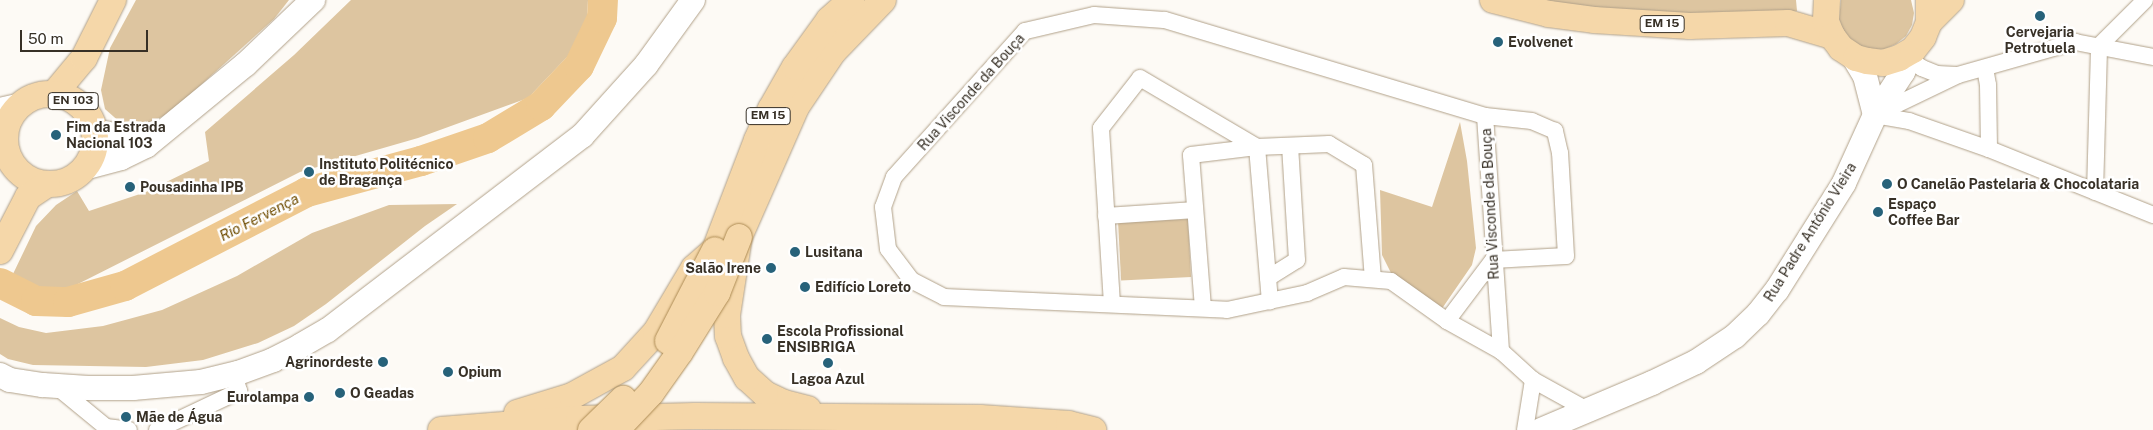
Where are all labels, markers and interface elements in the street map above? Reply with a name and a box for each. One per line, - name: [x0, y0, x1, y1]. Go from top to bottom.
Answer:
- marker: Cervejaria Petrotuela: [2034, 10, 2046, 22]
- road number: EM 15: [1640, 14, 1684, 34]
- scale bar: [22, 20, 150, 52]
- place label: Cervejaria Petrotuela: [2005, 24, 2075, 56]
- text: 50 m: [28, 30, 63, 47]
- street label: Rua Visconde da Bouça: [914, 30, 1028, 154]
- place label: Evolvenet: [1508, 34, 1573, 50]
- marker: Evolvenet: [1492, 36, 1504, 48]
- road number: EN 103: [47, 92, 99, 110]
- road number: EM 15: [746, 106, 790, 125]
- place label: Fim da Estrada Nacional 103: [66, 119, 166, 152]
- street label: Rua Visconde da Bouça: [1478, 128, 1502, 280]
- marker: Fim da Estrada Nacional 103: [50, 129, 62, 141]
- place label: Instituto Politécnico de Bragança: [319, 156, 454, 188]
- street label: Rua Padre António Vieira: [1760, 159, 1860, 305]
- marker: Instituto Politécnico de Bragança: [303, 166, 315, 178]
- place label: O Canelão Pastelaria & Chocolataria: [1897, 176, 2139, 192]
- marker: O Canelão Pastelaria & Chocolataria: [1881, 178, 1893, 190]
- place label: Pousadinha IPB: [140, 179, 244, 195]
- marker: Pousadinha IPB: [124, 181, 136, 193]
- water label: Rio Fervença: [216, 189, 302, 245]
- place label: Espaço Coffee Bar: [1888, 196, 1959, 228]
- marker: Espaço Coffee Bar: [1872, 206, 1884, 218]
- place label: Lusitana: [805, 244, 863, 260]
- marker: Lusitana: [789, 246, 801, 258]
- place label: Salão Irene: [685, 260, 761, 276]
- marker: Salão Irene: [765, 262, 777, 274]
- place label: Edifício Loreto: [815, 279, 911, 295]
- marker: Edifício Loreto: [799, 281, 811, 293]
- place label: Escola Profissional ENSIBRIGA: [777, 323, 904, 356]
- marker: Escola Profissional ENSIBRIGA: [761, 333, 773, 345]
- place label: Agrinordeste: [285, 354, 373, 370]
- marker: Agrinordeste: [377, 356, 389, 368]
- marker: Lagoa Azul: [822, 357, 834, 369]
- place label: Opium: [458, 364, 502, 380]
- marker: Opium: [442, 366, 454, 378]
- place label: Lagoa Azul: [791, 371, 865, 387]
- place label: O Geadas: [350, 385, 414, 401]
- marker: O Geadas: [334, 387, 346, 399]
- place label: Eurolampa: [227, 389, 299, 405]
- marker: Eurolampa: [303, 391, 315, 403]
- place label: Mãe de Água: [136, 409, 223, 425]
- marker: Mãe de Água: [120, 411, 132, 423]

